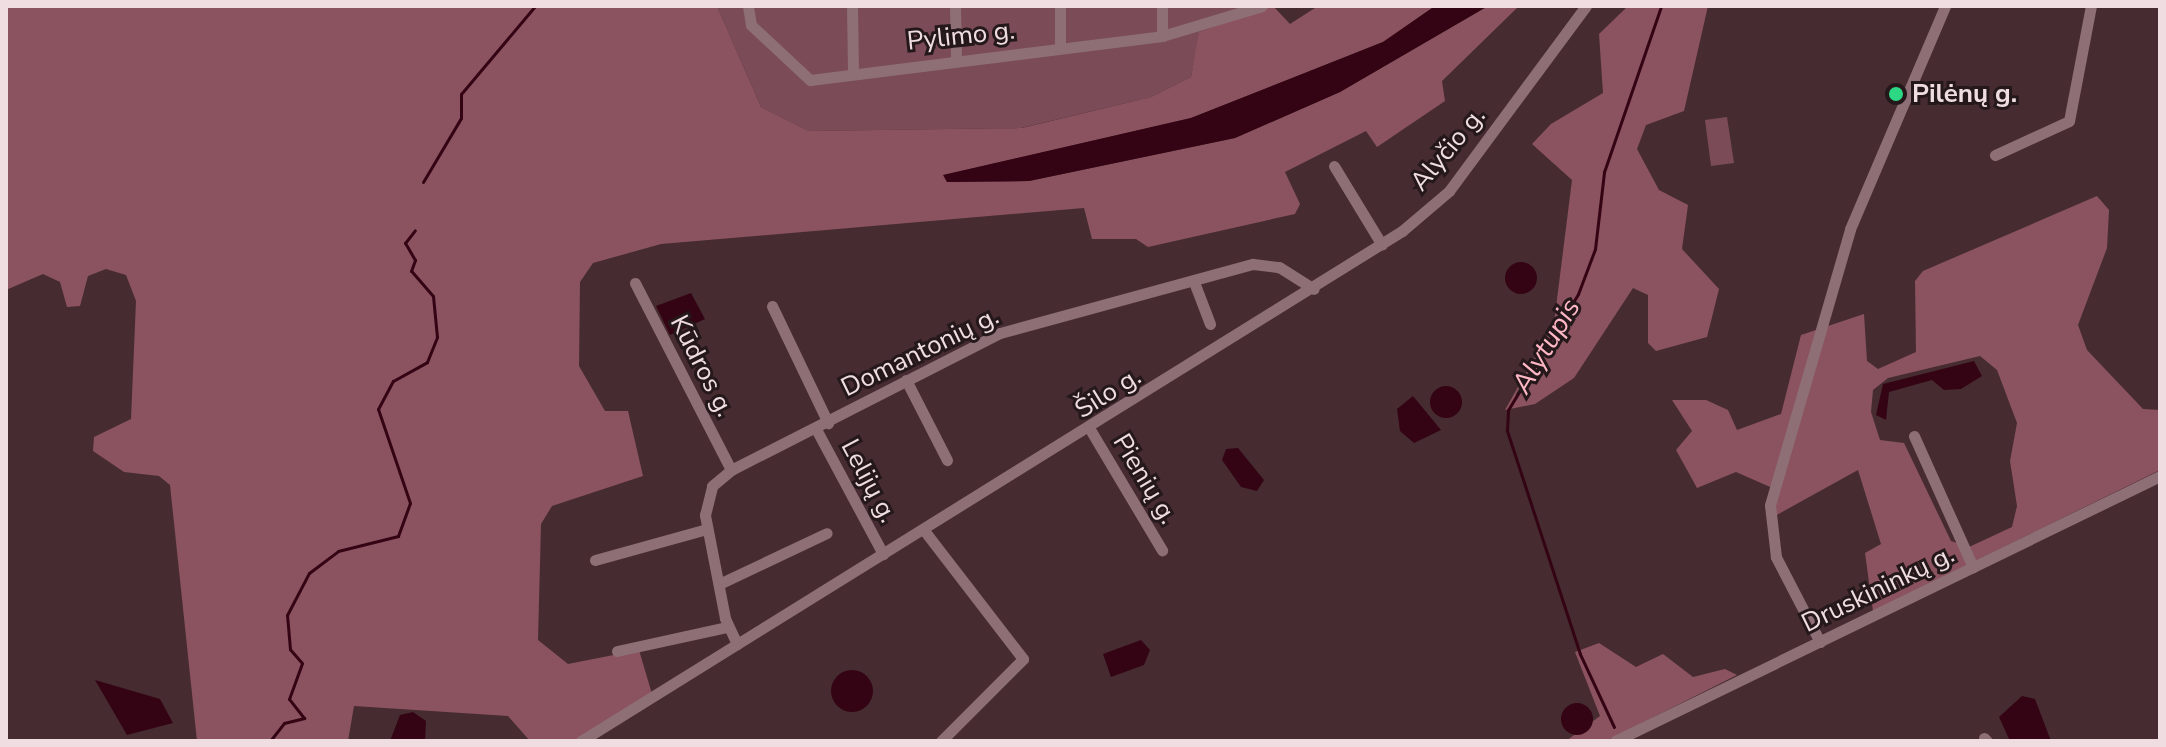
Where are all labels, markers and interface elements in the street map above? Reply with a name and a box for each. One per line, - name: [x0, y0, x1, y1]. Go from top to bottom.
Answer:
- street label: Pylimo g.: [906, 15, 1016, 57]
- place label: Pilėnų g.: [1912, 78, 2017, 110]
- marker: Pilėnų g.: [1887, 85, 1905, 103]
- street label: Alyčio g.: [1404, 101, 1492, 197]
- water label: Alytupis: [1505, 292, 1587, 400]
- street label: Domantonių g.: [836, 300, 1004, 404]
- street label: Kūdros g.: [663, 310, 741, 422]
- street label: Šilo g.: [1069, 361, 1147, 425]
- street label: Pienių g.: [1106, 428, 1184, 530]
- street label: Lelijų g.: [834, 434, 904, 528]
- street label: Druskininkų g.: [1797, 539, 1959, 639]

